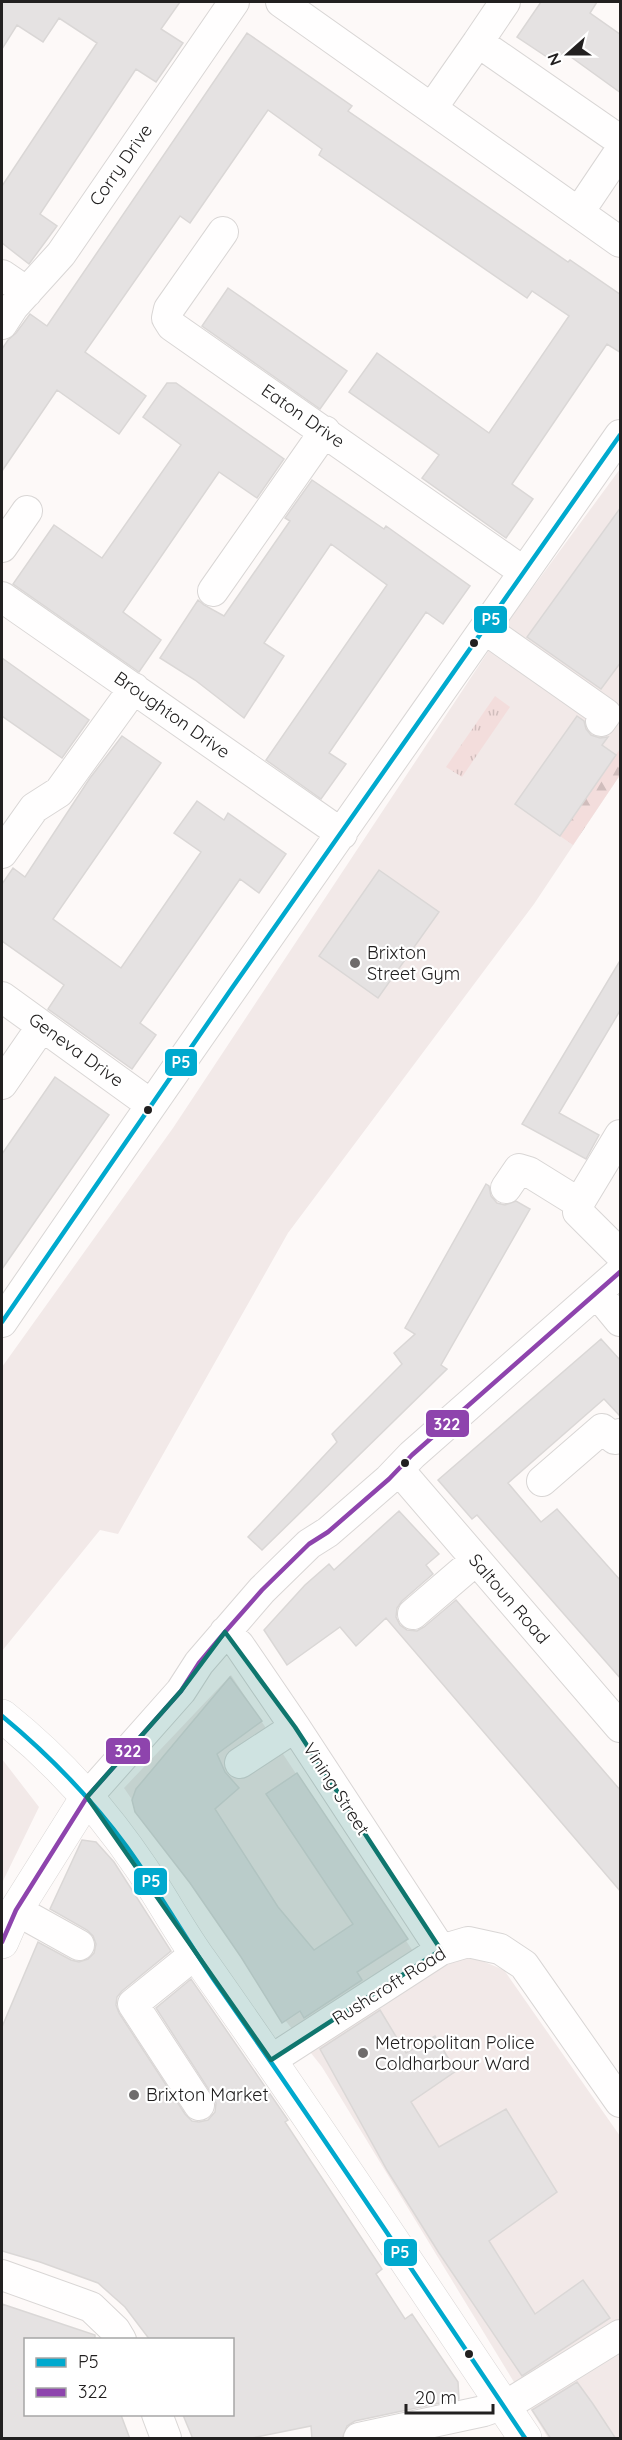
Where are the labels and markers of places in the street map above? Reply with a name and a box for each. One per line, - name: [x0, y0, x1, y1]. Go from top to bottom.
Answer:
- unlabelled marker: [468, 637, 480, 649]
- place label: Brixton Street Gym: [367, 941, 460, 985]
- marker: Brixton Street Gym: [348, 956, 362, 970]
- unlabelled marker: [142, 1104, 154, 1116]
- unlabelled marker: [399, 1457, 411, 1469]
- place label: Metropolitan Police Coldharbour Ward: [375, 2031, 535, 2075]
- marker: Metropolitan Police Coldharbour Ward: [356, 2046, 370, 2060]
- place label: Brixton Market: [146, 2083, 269, 2106]
- marker: Brixton Market: [127, 2088, 141, 2102]
- unlabelled marker: [463, 2348, 475, 2360]

